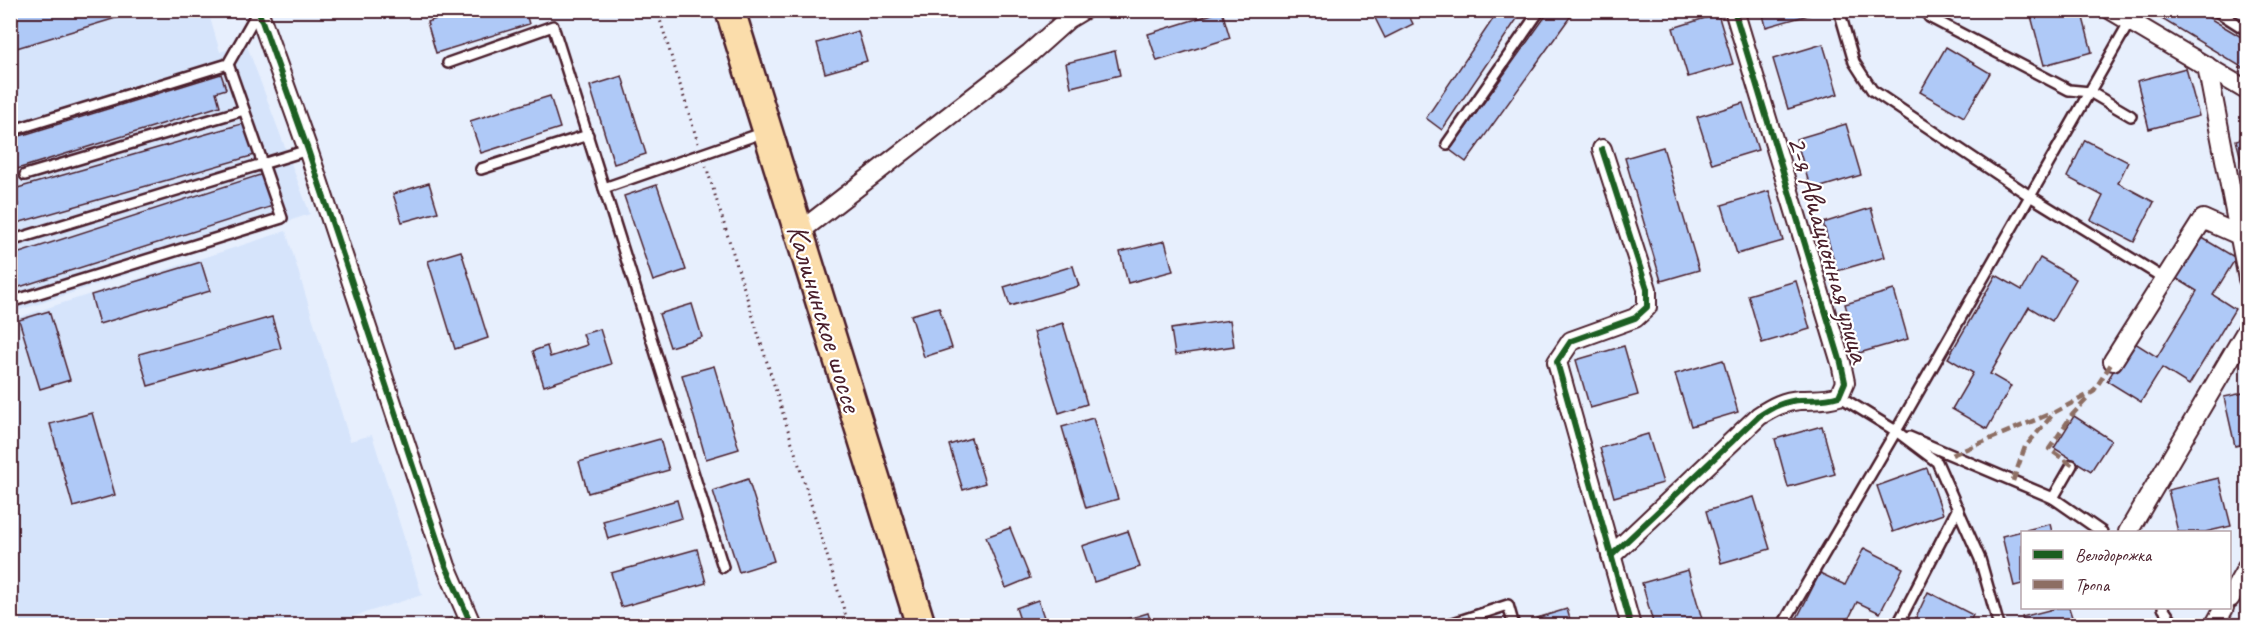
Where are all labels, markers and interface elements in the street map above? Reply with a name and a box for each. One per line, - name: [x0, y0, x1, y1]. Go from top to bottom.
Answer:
- street label: 2-я Авиационная улица: [1778, 131, 1880, 369]
- street label: Калининское шоссе: [778, 220, 872, 418]
- legend: [2021, 531, 2231, 609]
- text: Велодорожка: [2075, 544, 2153, 566]
- text: Тропа: [2075, 574, 2111, 596]

